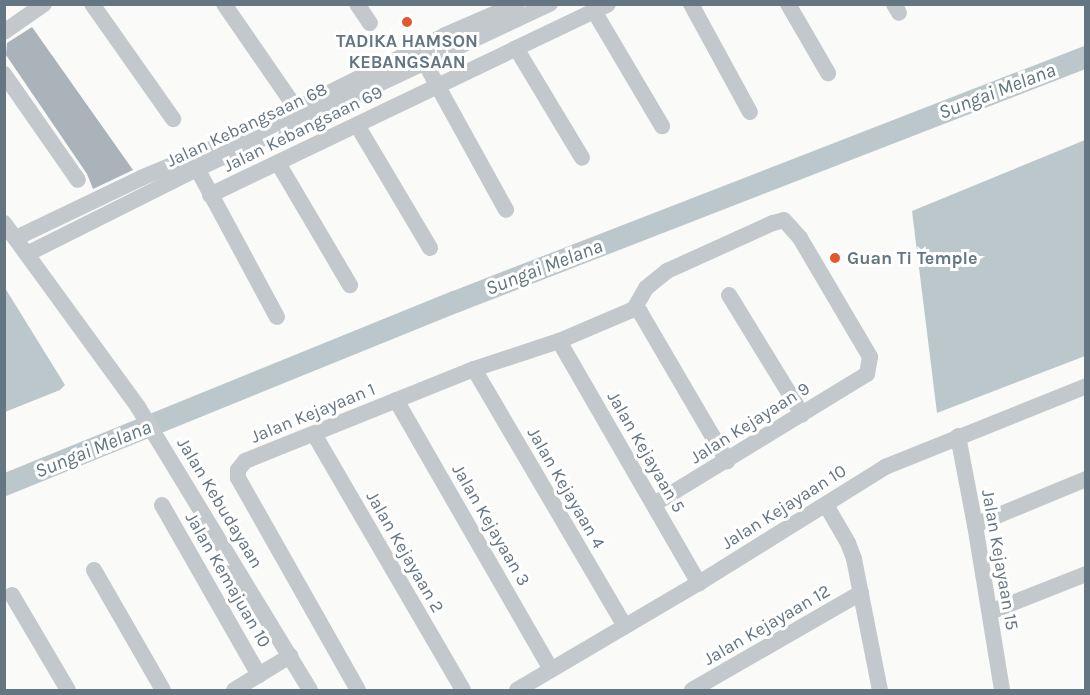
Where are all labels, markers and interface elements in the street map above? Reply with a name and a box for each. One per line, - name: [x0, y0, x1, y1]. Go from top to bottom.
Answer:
- marker: TADIKA HAMSON KEBANGSAAN: [400, 15, 414, 29]
- place label: TADIKA HAMSON KEBANGSAAN: [336, 31, 478, 74]
- water label: Sungai Melana: [935, 58, 1059, 124]
- street label: Jalan Kebangsaan 68: [163, 78, 331, 172]
- street label: Jalan Kebangsaan 69: [220, 81, 386, 177]
- water label: Sungai Melana: [482, 234, 606, 300]
- place label: Guan Ti Temple: [847, 247, 977, 269]
- marker: Guan Ti Temple: [828, 251, 842, 265]
- street label: Jalan Kejayaan 1: [248, 378, 378, 448]
- street label: Jalan Kejayaan 9: [686, 378, 814, 468]
- street label: Jalan Kejayaan 5: [603, 388, 689, 516]
- water label: Sungai Melana: [31, 415, 155, 483]
- street label: Jalan Kejayaan 4: [523, 424, 609, 552]
- street label: Jalan Kebudayaan: [172, 434, 268, 572]
- street label: Jalan Kejayaan 3: [447, 460, 535, 590]
- street label: Jalan Kejayaan 10: [718, 460, 850, 554]
- street label: Jalan Kejayaan 2: [361, 487, 449, 617]
- street label: Jalan Kejayaan 15: [977, 488, 1023, 632]
- street label: Jalan Kemajuan 10: [181, 509, 275, 651]
- street label: Jalan Kejayaan 12: [700, 580, 834, 670]

